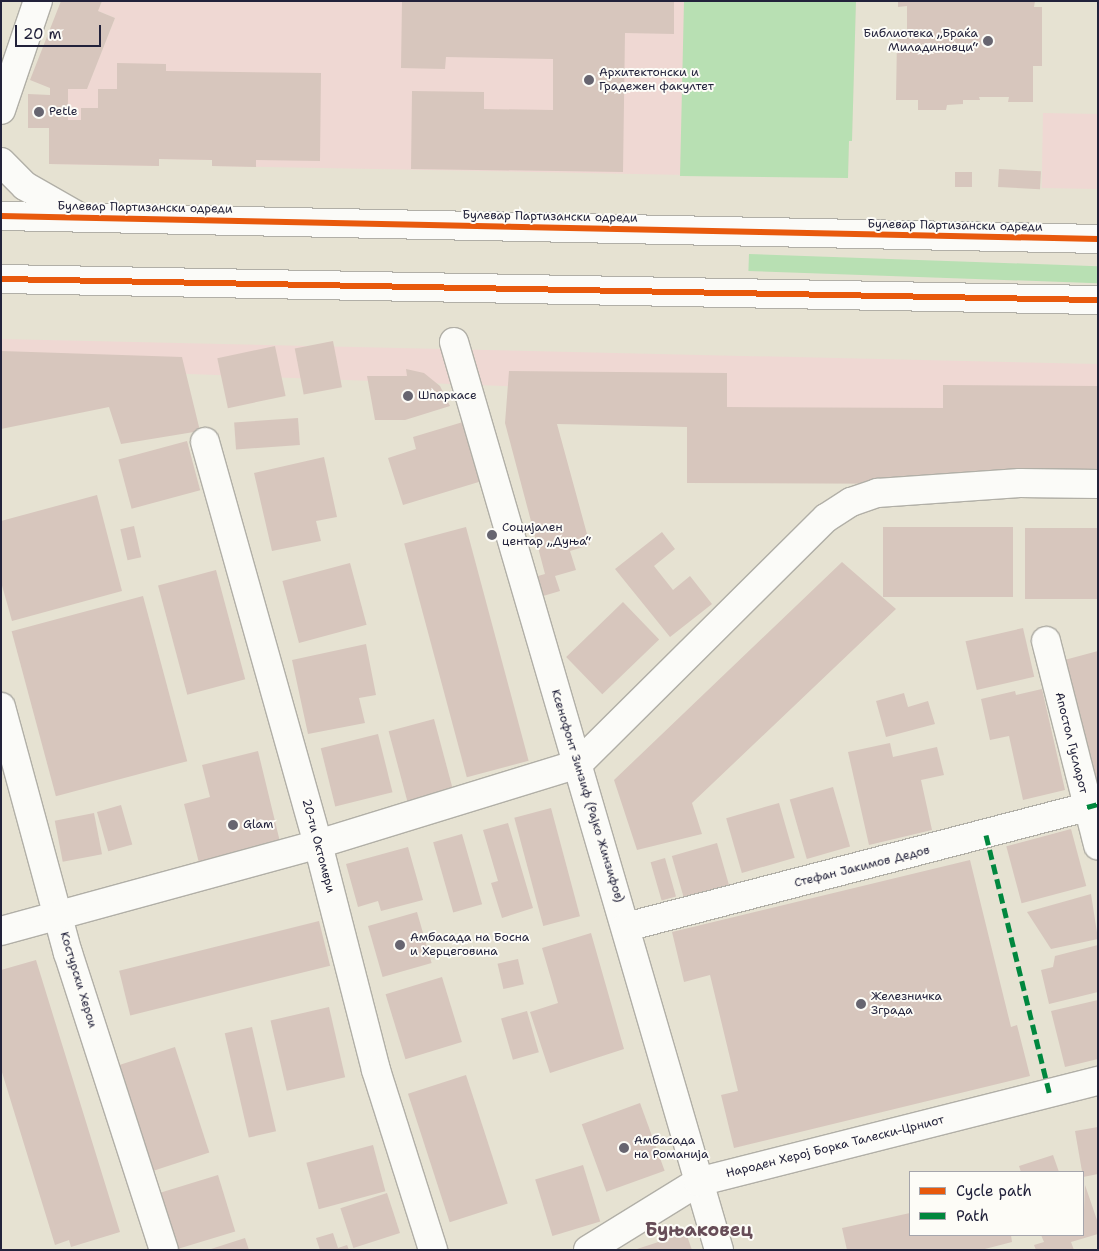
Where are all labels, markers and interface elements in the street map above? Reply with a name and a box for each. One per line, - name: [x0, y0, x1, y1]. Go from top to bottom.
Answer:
- scale bar: [18, 15, 104, 47]
- text: 20 m: [23, 24, 62, 44]
- place label: Библиотека „Браќа Миладиновци“: [863, 27, 978, 55]
- marker: Библиотека „Браќа Миладиновци“: [982, 35, 994, 47]
- place label: Архитектонски и Градежен факултет: [599, 66, 714, 94]
- marker: Архитектонски и Градежен факултет: [583, 74, 595, 86]
- place label: Petle: [49, 105, 78, 119]
- marker: Petle: [33, 106, 45, 118]
- street label: Булевар Партизански одреди: [57, 199, 233, 217]
- street label: Булевар Партизански одреди: [462, 208, 638, 226]
- street label: Булевар Партизански одреди: [867, 217, 1043, 235]
- place label: Шпаркасе: [418, 389, 477, 403]
- marker: Шпаркасе: [402, 390, 414, 402]
- place label: Социјален центар „Дуња“: [502, 521, 591, 549]
- marker: Социјален центар „Дуња“: [486, 529, 498, 541]
- street label: Ксенофонт Зинзиф (Рајко Жинзифов): [548, 688, 626, 904]
- street label: Апостол Гусларот: [1051, 691, 1091, 795]
- street label: 20-ти Октомври: [299, 797, 337, 895]
- place label: Glam: [243, 818, 273, 832]
- marker: Glam: [227, 819, 239, 831]
- street label: Стефан Јакимов Дедов: [793, 843, 931, 891]
- street label: Костурски Херои: [57, 930, 99, 1030]
- place label: Амбасада на Босна и Херцеговина: [410, 931, 529, 959]
- marker: Амбасада на Босна и Херцеговина: [394, 939, 406, 951]
- place label: Железничка Зграда: [871, 990, 942, 1018]
- marker: Железничка Зграда: [855, 998, 867, 1010]
- street label: Народен Херој Борка Талески-Црниот: [724, 1113, 946, 1181]
- place label: Амбасада на Романија: [634, 1134, 708, 1162]
- marker: Амбасада на Романија: [618, 1142, 630, 1154]
- legend: [909, 1171, 1084, 1236]
- text: Cycle path: [956, 1181, 1032, 1201]
- text: Path: [956, 1206, 989, 1226]
- district label: Буњаковец: [645, 1219, 753, 1241]

